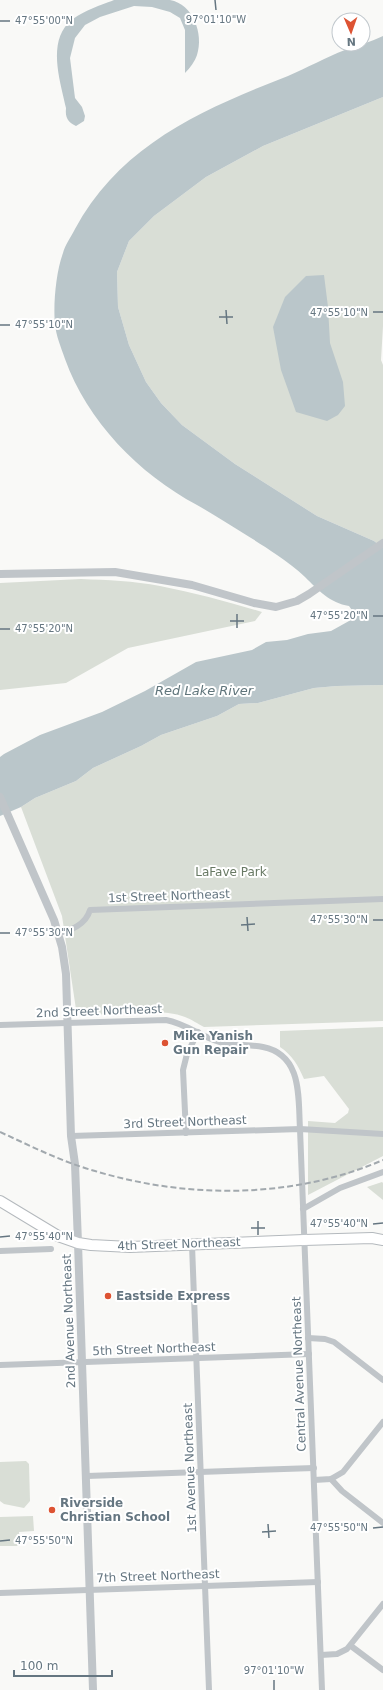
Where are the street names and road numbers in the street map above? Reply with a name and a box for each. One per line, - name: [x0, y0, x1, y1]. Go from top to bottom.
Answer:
- street label: 1st Street Northeast: [108, 887, 230, 905]
- street label: 2nd Street Northeast: [36, 1002, 163, 1020]
- street label: 3rd Street Northeast: [123, 1113, 247, 1131]
- street label: 4th Street Northeast: [117, 1235, 241, 1253]
- street label: 2nd Avenue Northeast: [60, 1253, 78, 1388]
- street label: Central Avenue Northeast: [289, 1296, 309, 1452]
- street label: 5th Street Northeast: [92, 1340, 216, 1358]
- street label: 1st Avenue Northeast: [181, 1402, 199, 1533]
- street label: 7th Street Northeast: [96, 1567, 220, 1585]

